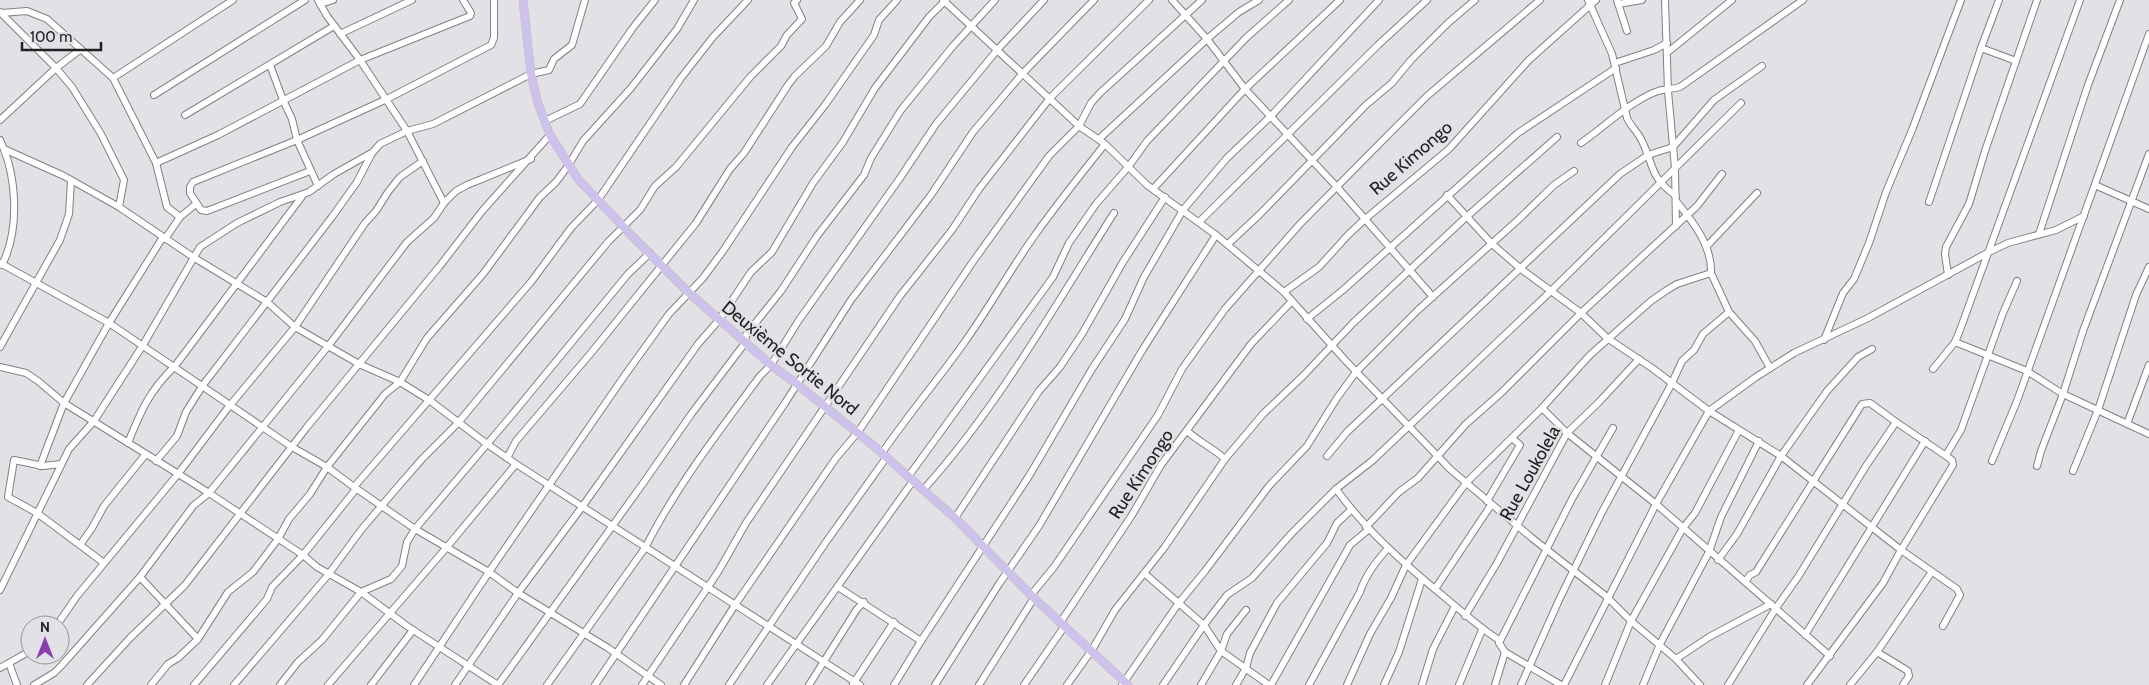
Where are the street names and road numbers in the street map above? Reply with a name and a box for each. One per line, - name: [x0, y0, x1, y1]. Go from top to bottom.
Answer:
- street label: Rue Kimongo: [1365, 116, 1457, 200]
- street label: Deuxième Sortie Nord: [717, 296, 863, 420]
- street label: Rue Loukolela: [1495, 421, 1565, 524]
- street label: Rue Kimongo: [1104, 425, 1178, 523]

